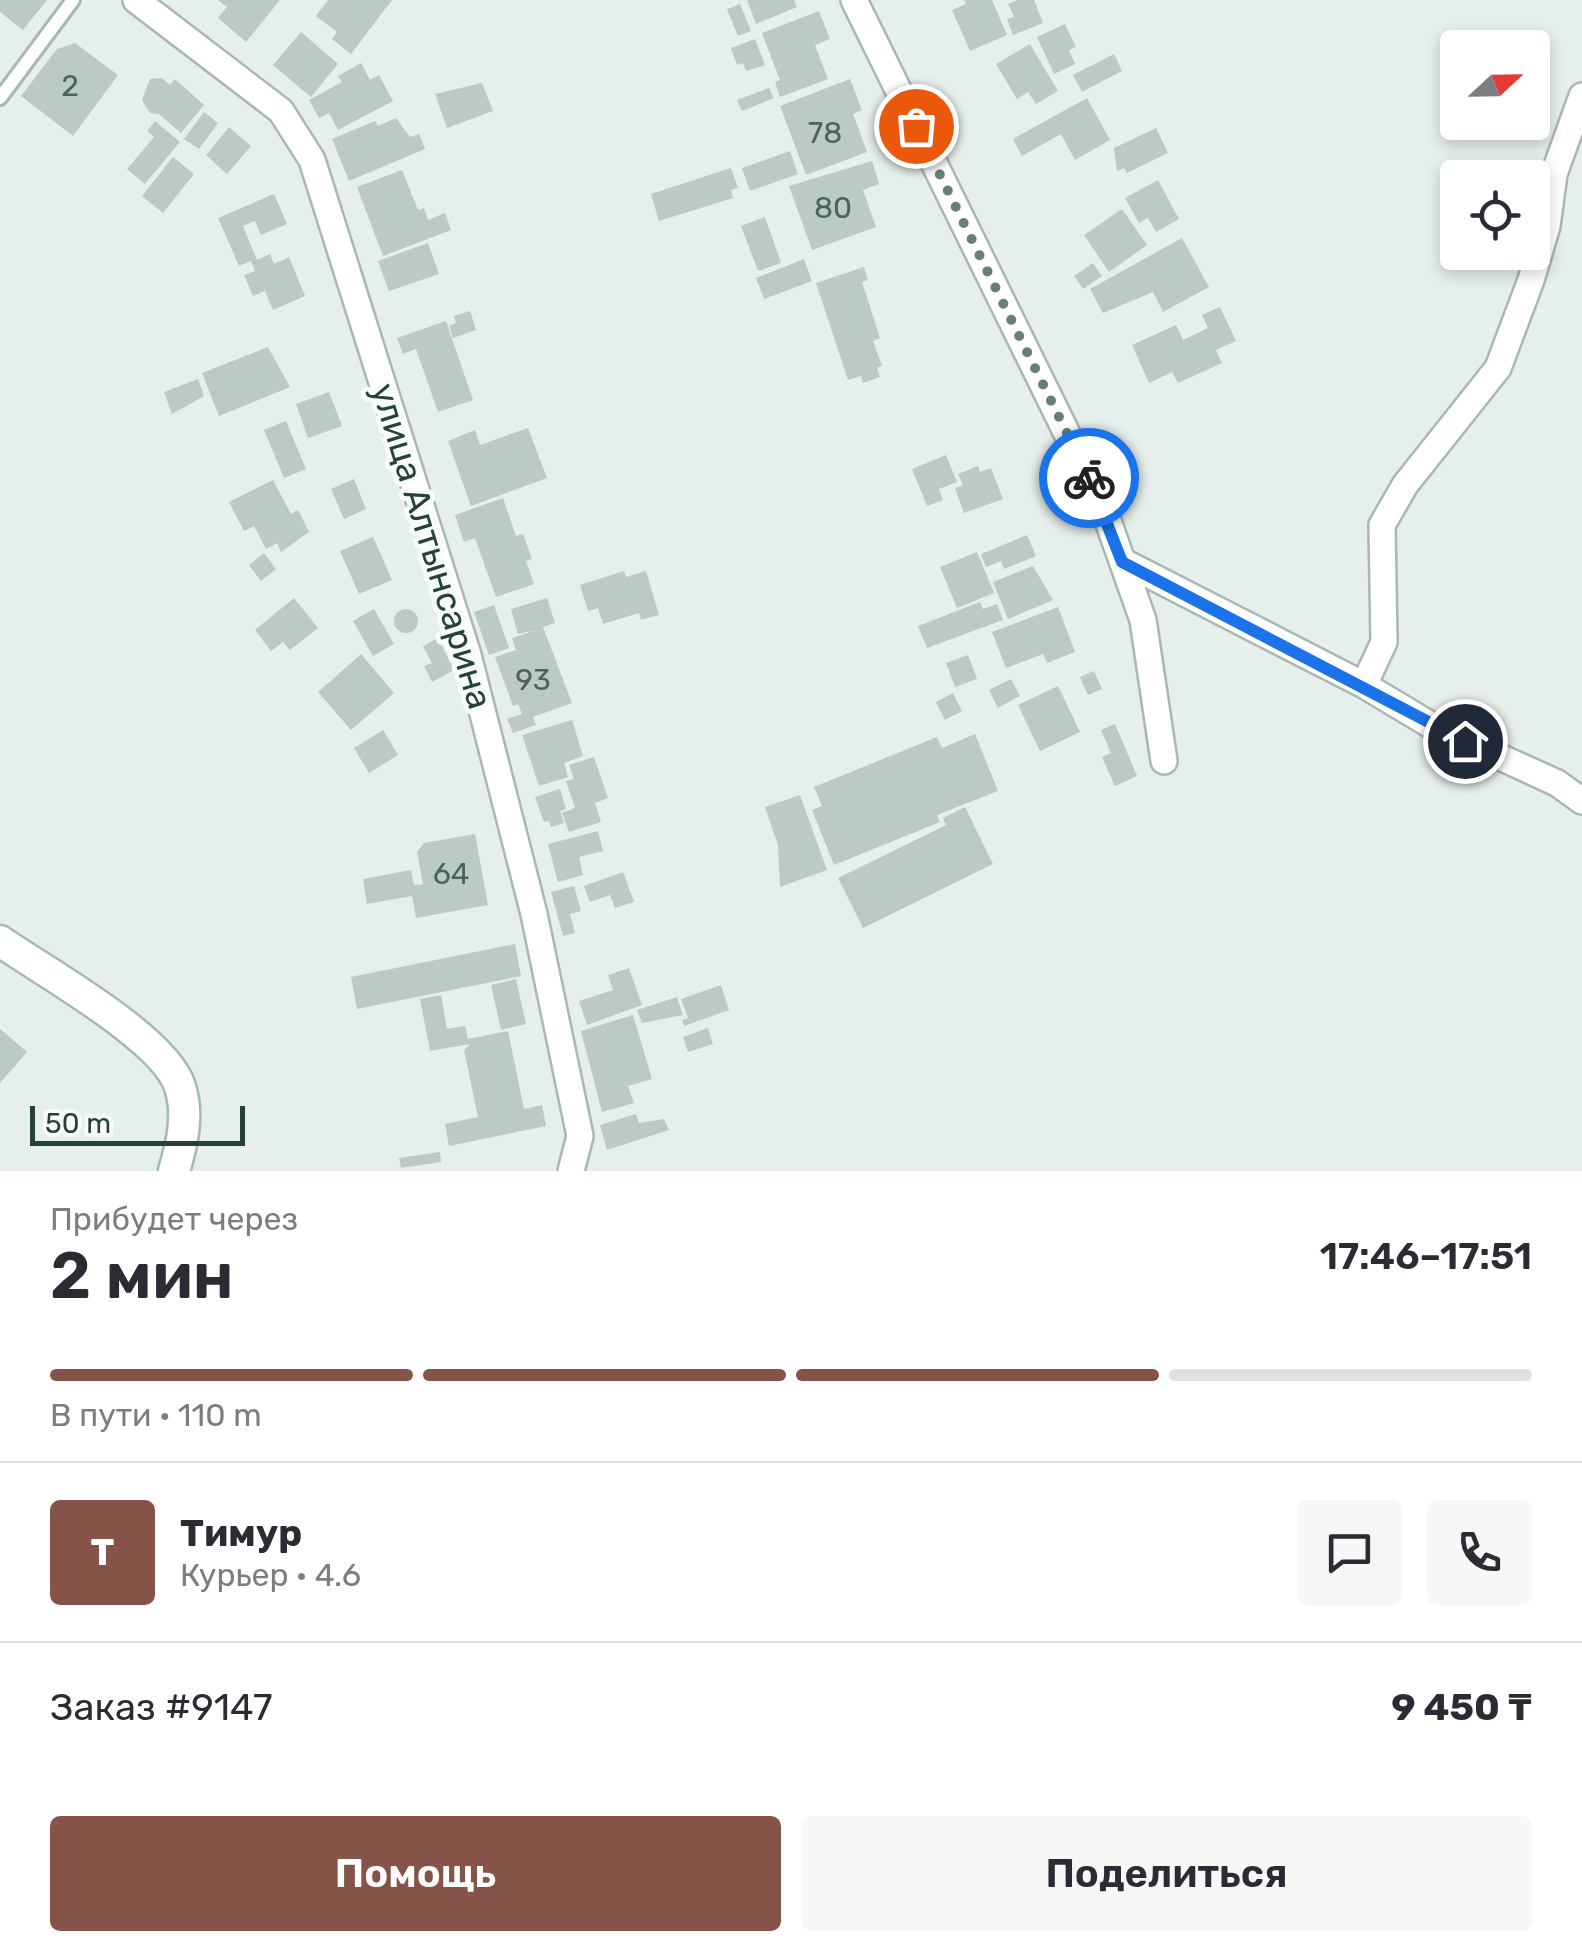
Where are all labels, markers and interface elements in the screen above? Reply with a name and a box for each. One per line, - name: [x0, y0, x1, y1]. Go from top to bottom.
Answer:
- north arrow: [1440, 30, 1550, 140]
- map controls: [1440, 30, 1550, 270]
- house number: 2: [61, 68, 79, 104]
- pin: [874, 84, 959, 169]
- icon: bag: [889, 99, 944, 154]
- house number: 78: [808, 115, 842, 151]
- button: locate: [1440, 160, 1550, 270]
- house number: 80: [814, 190, 852, 226]
- street label: улица Алтынсарина: [362, 378, 502, 714]
- courier: [1039, 428, 1139, 528]
- icon: bike: [1062, 451, 1117, 506]
- house number: 93: [515, 662, 551, 698]
- pin: [1423, 699, 1508, 784]
- icon: home: [1438, 714, 1493, 769]
- house number: 64: [433, 856, 469, 892]
- scale bar: [30, 1101, 245, 1146]
- text: 50 m: [45, 1107, 111, 1140]
- text: Прибудет через: [50, 1200, 298, 1238]
- text: 17:46–17:51: [1320, 1233, 1532, 1279]
- text: 2 мин: [50, 1237, 234, 1314]
- text: В пути · 110 m: [50, 1396, 262, 1434]
- button: chat: [1297, 1500, 1402, 1605]
- button: phone: [1427, 1500, 1532, 1605]
- text: Тимур: [180, 1510, 302, 1556]
- text: Т: [91, 1529, 114, 1575]
- text: Курьер · 4.6: [180, 1556, 361, 1594]
- text: Заказ #9147: [50, 1684, 272, 1730]
- text: 9 450 ₸: [1391, 1684, 1532, 1730]
- button: Помощь: [50, 1816, 781, 1931]
- button: Поделиться: [801, 1816, 1532, 1931]

